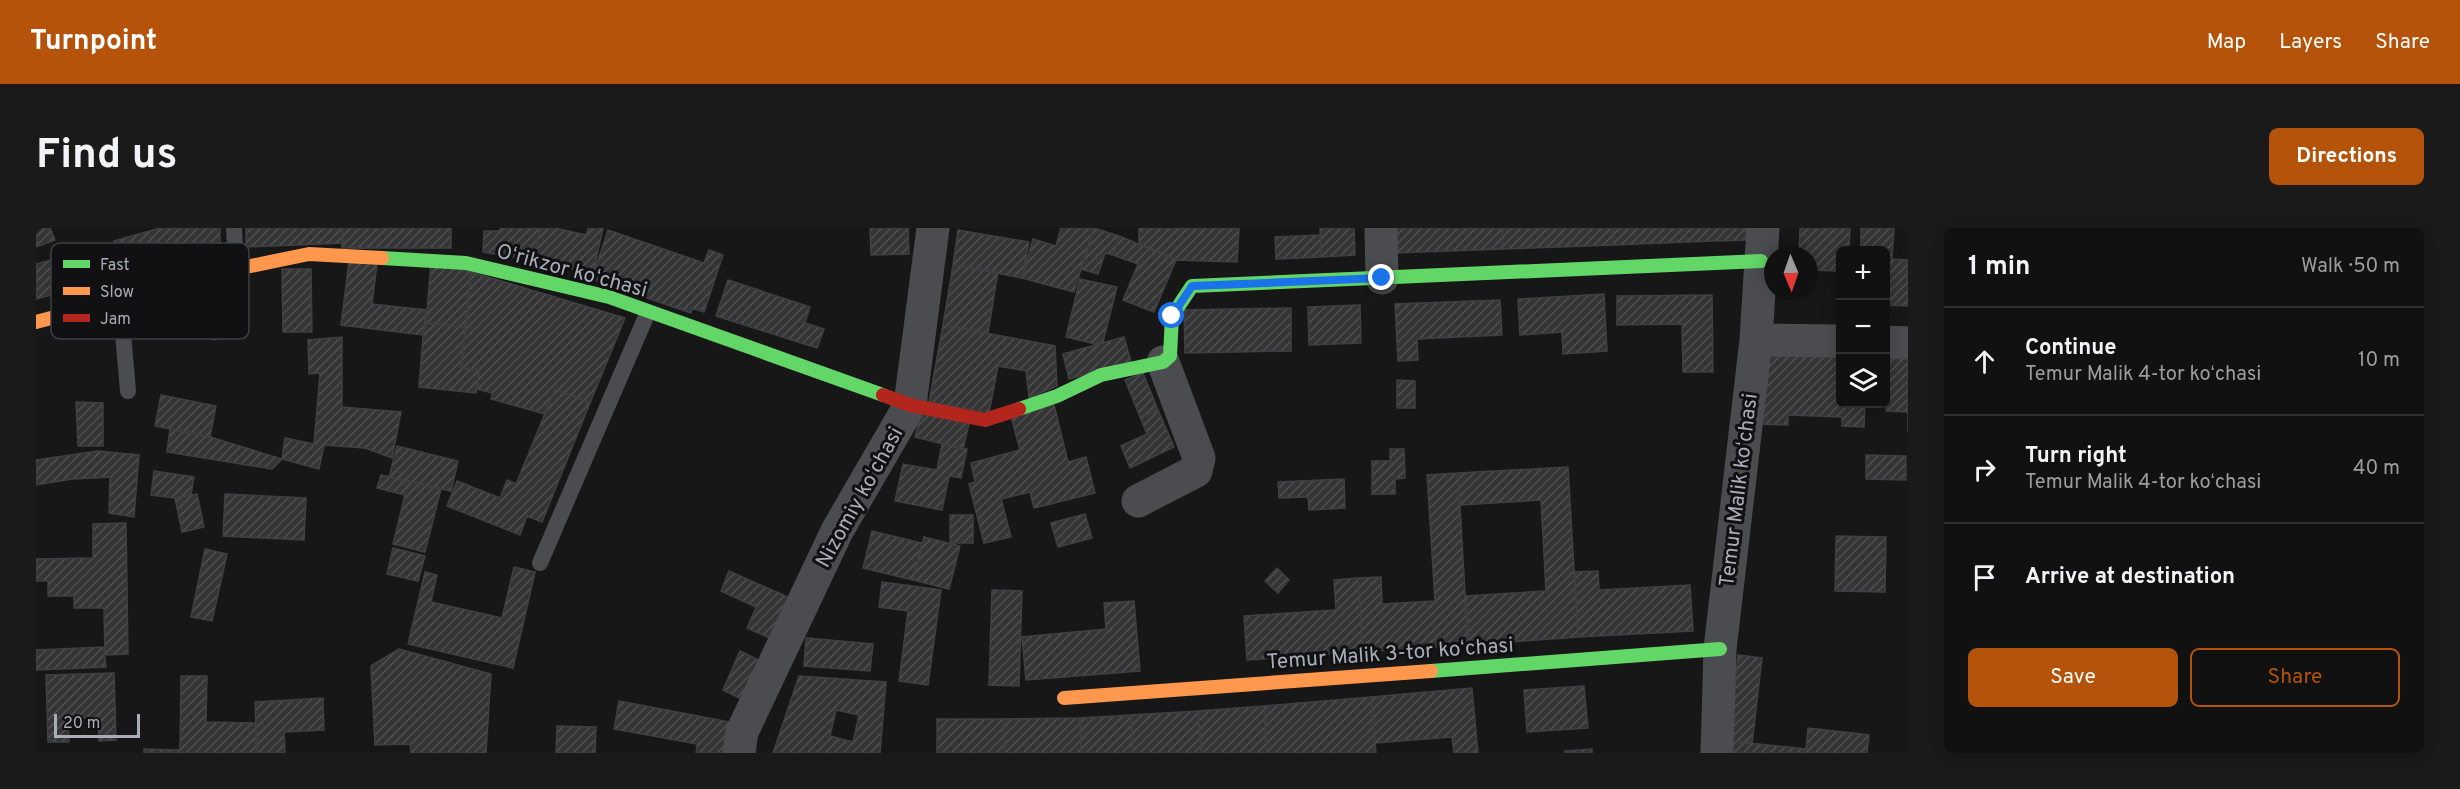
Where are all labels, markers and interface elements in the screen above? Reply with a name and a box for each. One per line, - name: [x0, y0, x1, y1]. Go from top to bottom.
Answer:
- text: Turnpoint: [30, 24, 157, 60]
- text: Map: [2207, 29, 2246, 56]
- text: Layers: [2279, 29, 2342, 56]
- text: Share: [2375, 29, 2430, 56]
- button: Directions: [2269, 128, 2424, 185]
- text: Find us: [36, 130, 177, 183]
- street label: Oʻrikzor koʻchasi: [493, 238, 650, 305]
- legend: [51, 243, 249, 339]
- north arrow: [1764, 246, 1818, 300]
- map controls: [1836, 246, 1890, 408]
- button: +: [1836, 246, 1890, 300]
- text: 1 min: [1968, 251, 2030, 284]
- text: Walk · 50 m: [2301, 254, 2400, 280]
- text: Fast: [100, 256, 130, 276]
- route end: [1368, 264, 1394, 290]
- text: Slow: [100, 283, 134, 303]
- button: −: [1836, 300, 1890, 354]
- route start: [1158, 302, 1184, 328]
- text: Jam: [100, 310, 131, 330]
- text: Continue: [2025, 335, 2116, 362]
- icon: ahead: [1968, 345, 2001, 378]
- text: 10 m: [2358, 348, 2400, 374]
- button: layers: [1836, 354, 1890, 408]
- text: Temur Malik 4-tor koʻchasi: [2025, 362, 2261, 388]
- street label: Temur Malik koʻchasi: [1714, 392, 1765, 588]
- street label: Nizomiy koʻchasi: [810, 423, 910, 573]
- text: Turn right: [2025, 443, 2127, 470]
- icon: right: [1968, 453, 2001, 486]
- text: 40 m: [2353, 456, 2400, 482]
- text: Temur Malik 4-tor koʻchasi: [2025, 470, 2261, 496]
- icon: arrive: [1968, 561, 2001, 594]
- text: Arrive at destination: [2025, 564, 2235, 591]
- street label: Temur Malik 3-tor koʻchasi: [1266, 632, 1515, 677]
- button: Save: [1968, 648, 2178, 707]
- button: Share: [2190, 648, 2400, 707]
- scale bar: [54, 711, 140, 738]
- text: 20 m: [63, 714, 100, 734]

